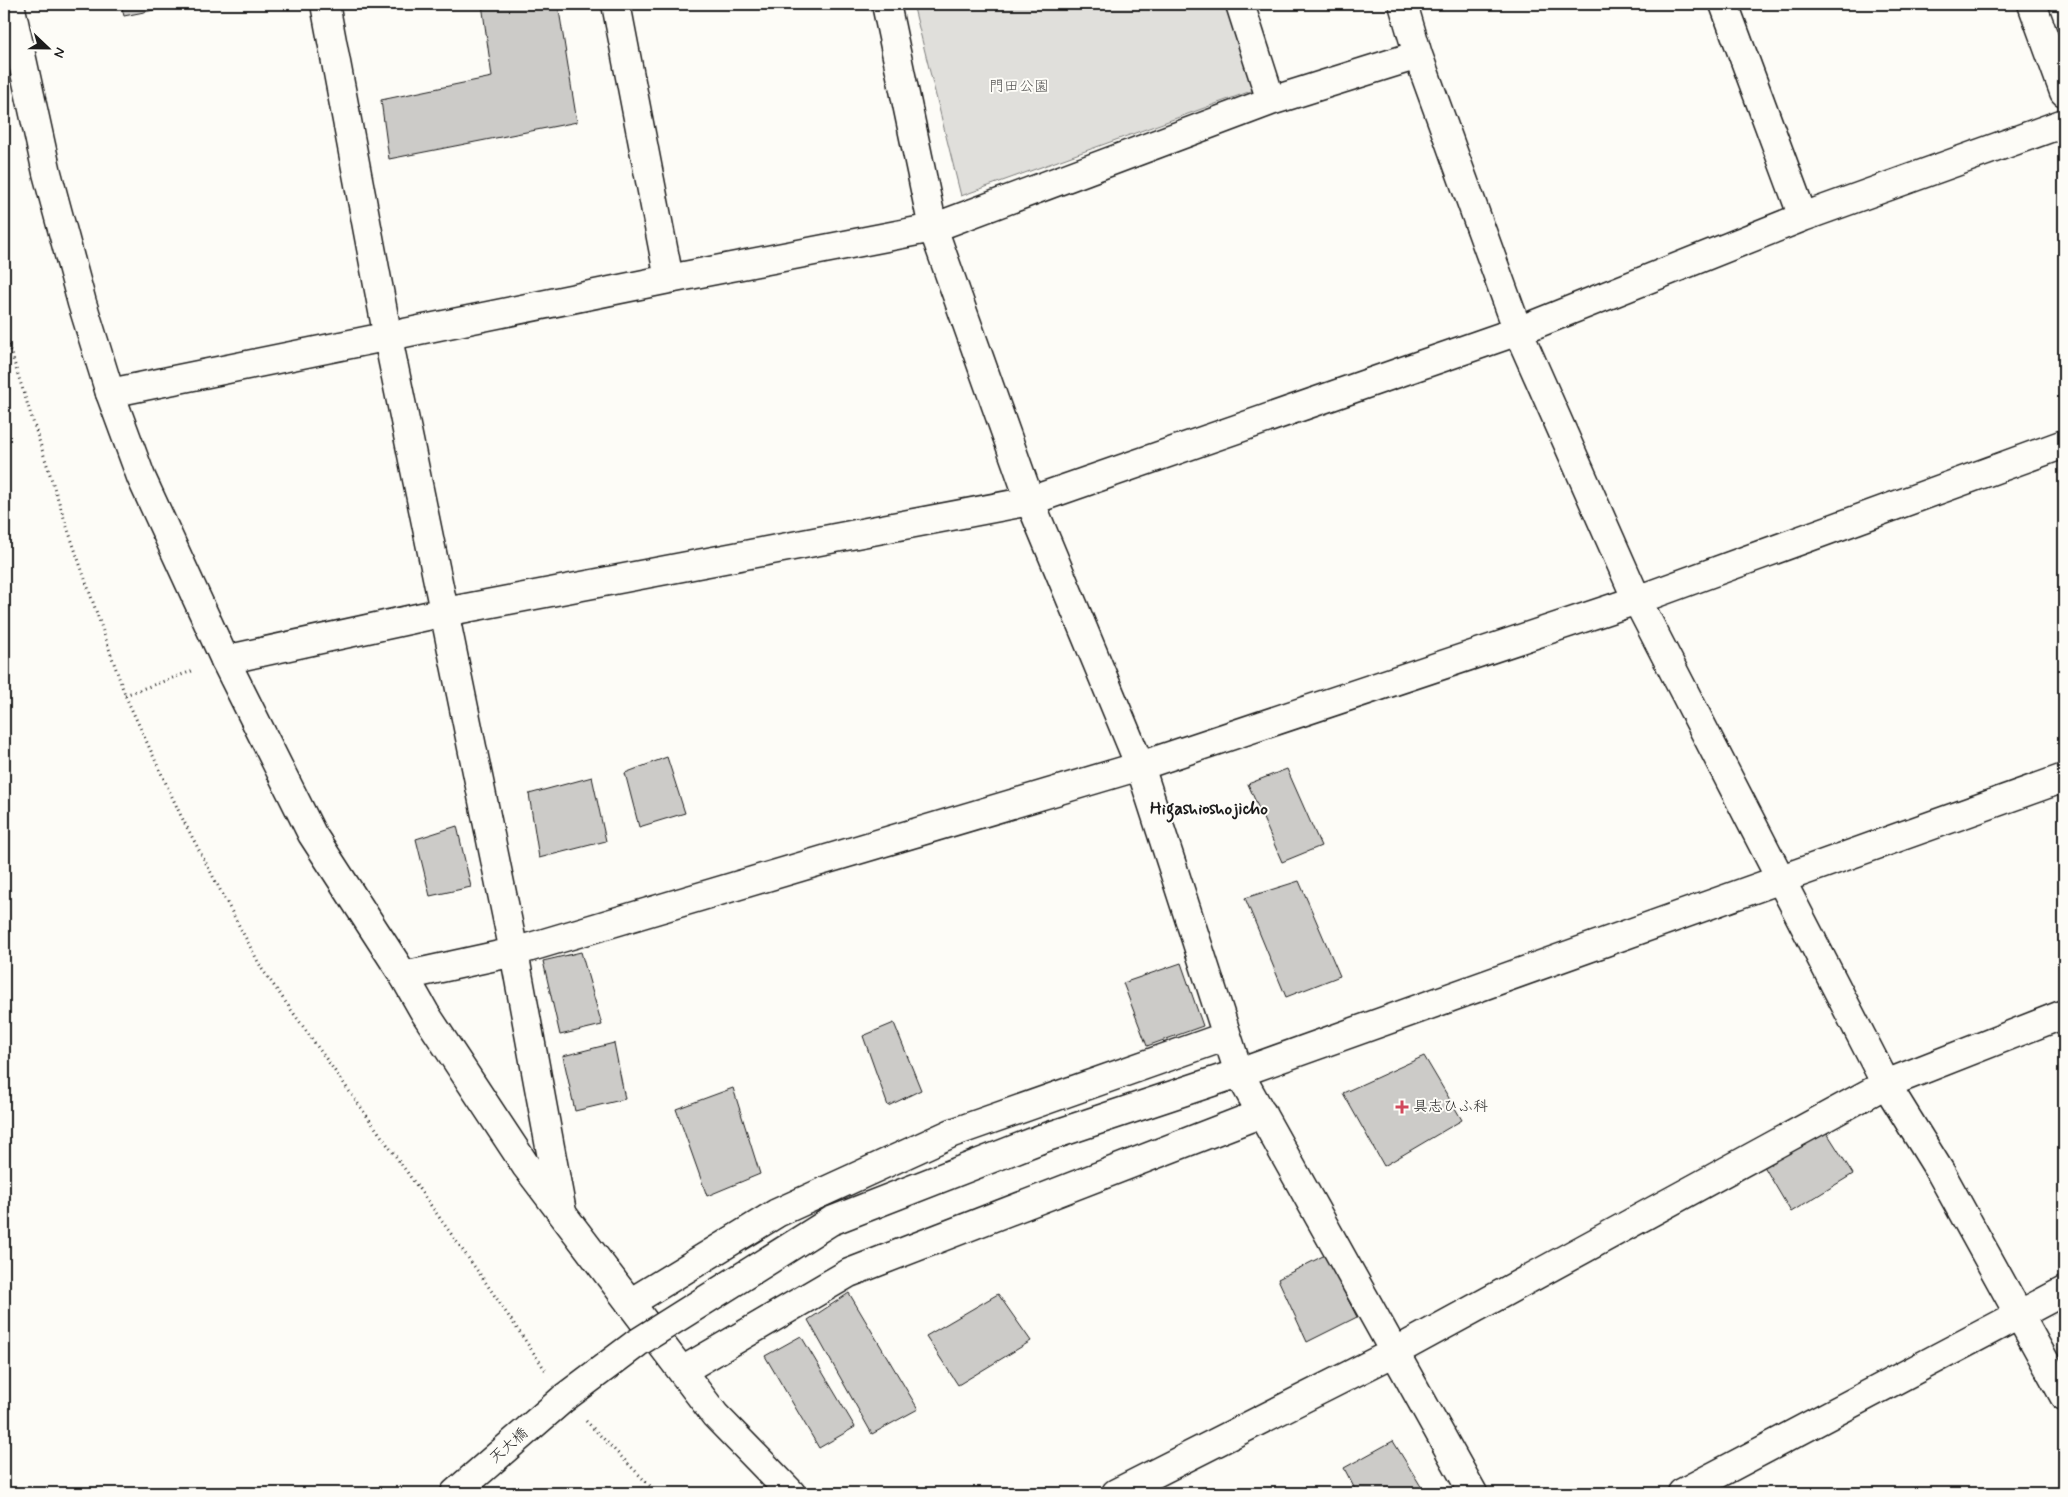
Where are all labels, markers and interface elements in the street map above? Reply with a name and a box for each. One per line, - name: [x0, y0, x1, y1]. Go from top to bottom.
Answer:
- north arrow: [22, 22, 72, 72]
- text: N: [49, 45, 69, 60]
- park label: 門田公園: [989, 77, 1049, 97]
- district label: Higashioshojicho: [1150, 797, 1268, 823]
- place label: 具志ひふ科: [1413, 1097, 1488, 1117]
- marker: 具志ひふ科: [1395, 1100, 1409, 1114]
- street label: 天大橋: [485, 1424, 533, 1468]

